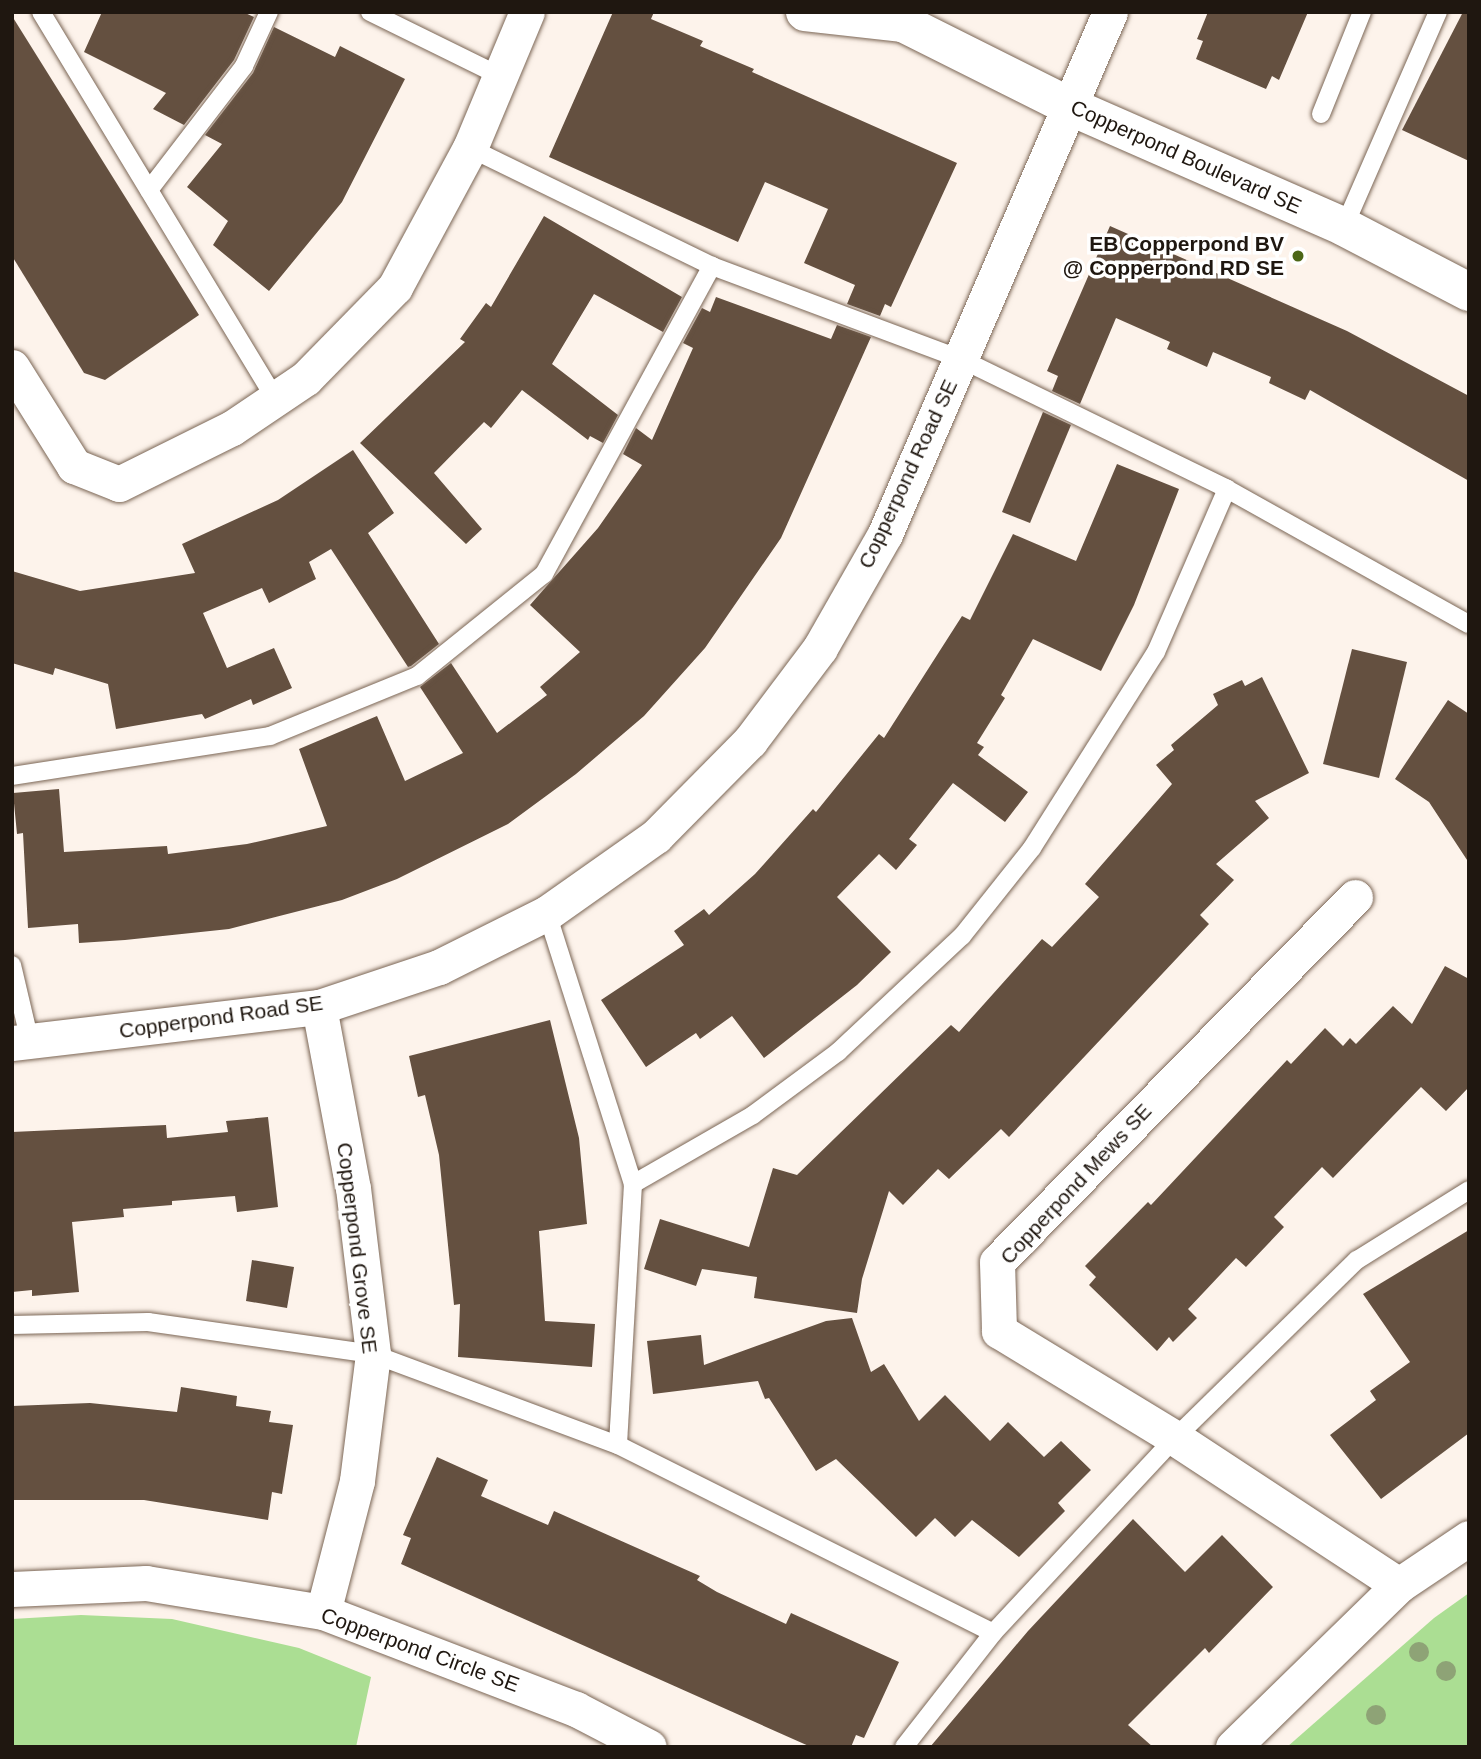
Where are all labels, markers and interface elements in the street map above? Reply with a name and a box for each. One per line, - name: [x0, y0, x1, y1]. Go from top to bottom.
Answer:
- street label: Copperpond Boulevard SE: [1067, 95, 1305, 219]
- place label: EB Copperpond BV @ Copperpond RD SE: [1063, 231, 1284, 281]
- marker: EB Copperpond BV @ Copperpond RD SE: [1290, 248, 1306, 264]
- street label: Copperpond Road SE: [853, 376, 963, 572]
- street label: Copperpond Road SE: [118, 990, 324, 1044]
- street label: Copperpond Mews SE: [995, 1099, 1157, 1269]
- street label: Copperpond Grove SE: [332, 1141, 382, 1355]
- street label: Copperpond Circle SE: [318, 1602, 522, 1698]

